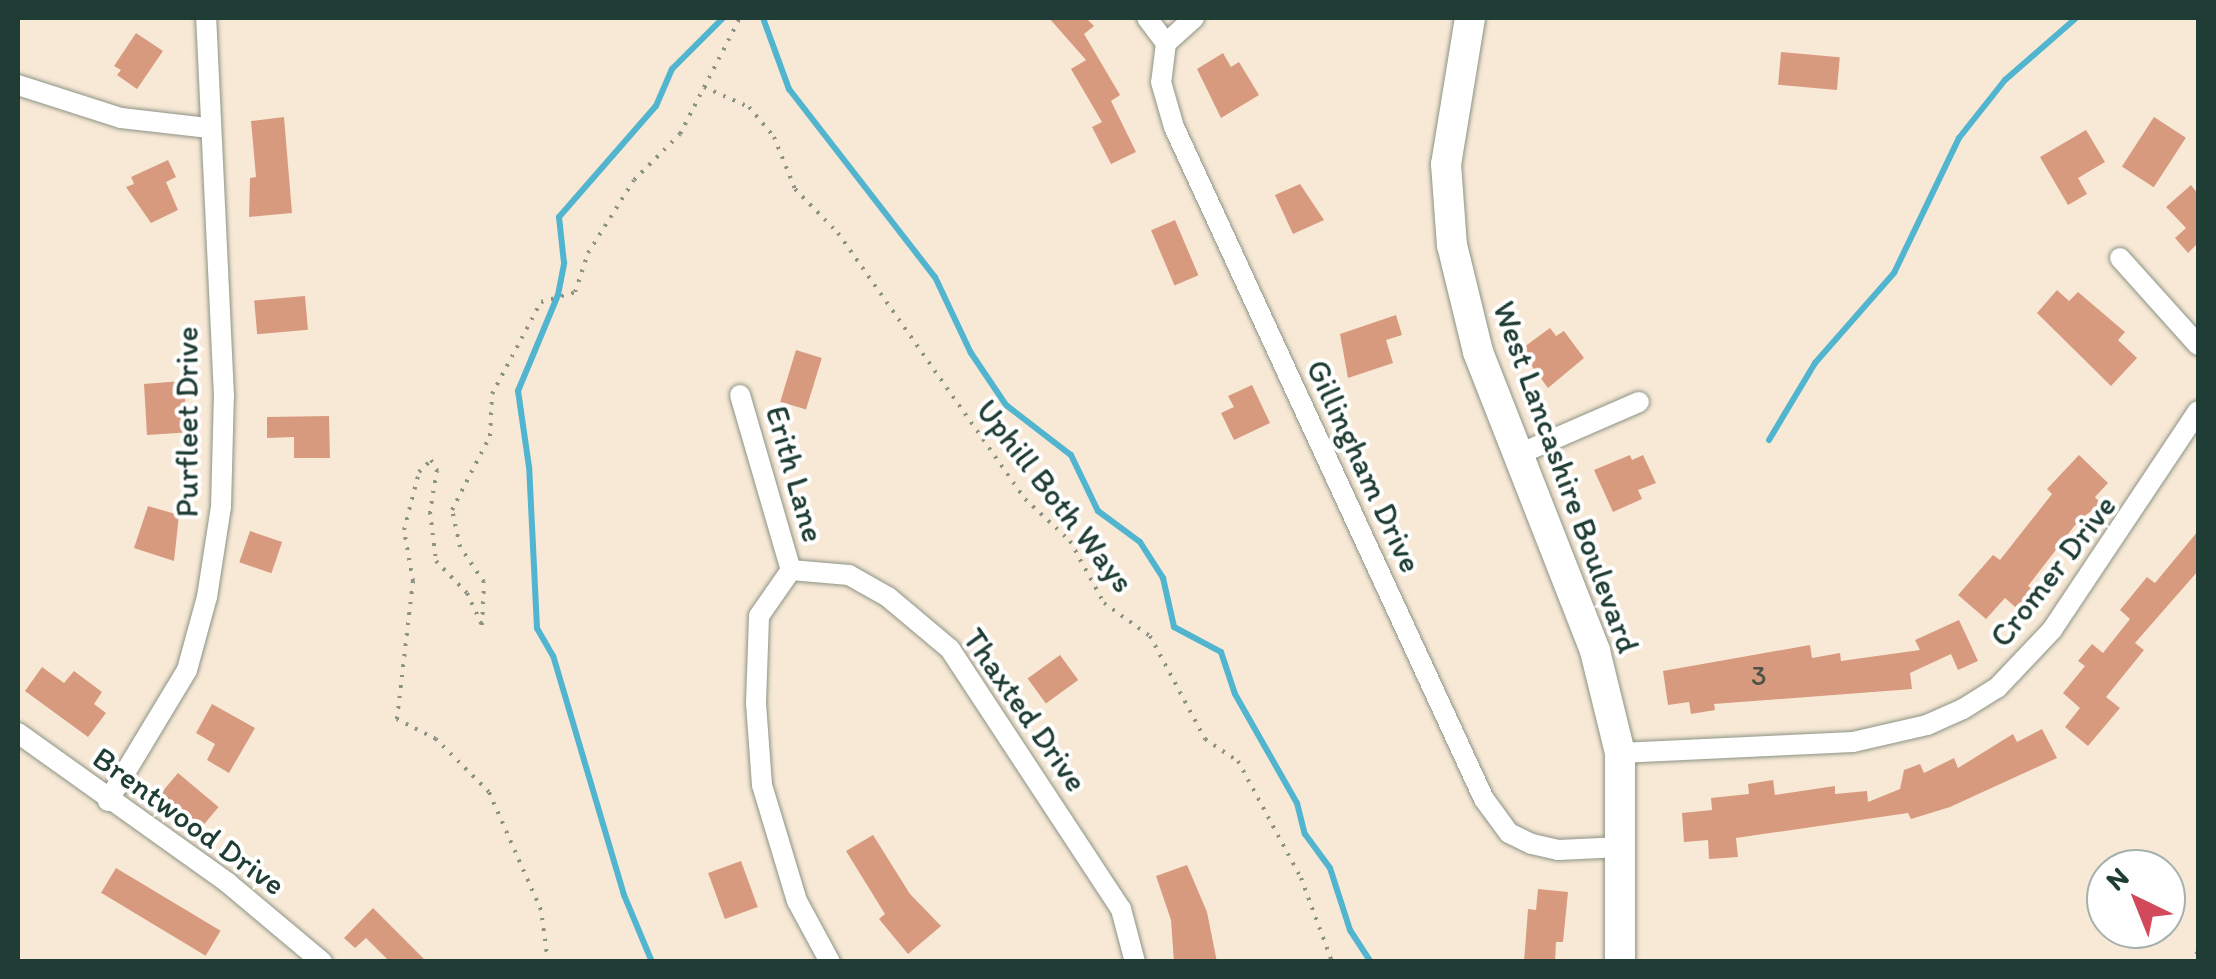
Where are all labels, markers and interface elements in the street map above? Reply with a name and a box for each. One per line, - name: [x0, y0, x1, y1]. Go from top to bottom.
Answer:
- street label: West Lancashire Boulevard: [1484, 296, 1648, 658]
- street label: Purfleet Drive: [168, 326, 206, 518]
- street label: Gillingham Drive: [1298, 354, 1430, 578]
- street label: Uphill Both Ways: [968, 393, 1142, 599]
- street label: Erith Lane: [757, 401, 833, 547]
- street label: Cromer Drive: [1982, 487, 2124, 655]
- street label: Thaxted Drive: [954, 621, 1096, 799]
- house number: 3: [1751, 658, 1767, 692]
- street label: Brentwood Drive: [85, 738, 293, 904]
- north arrow: [2086, 849, 2186, 949]
- text: N: [2098, 860, 2135, 897]

